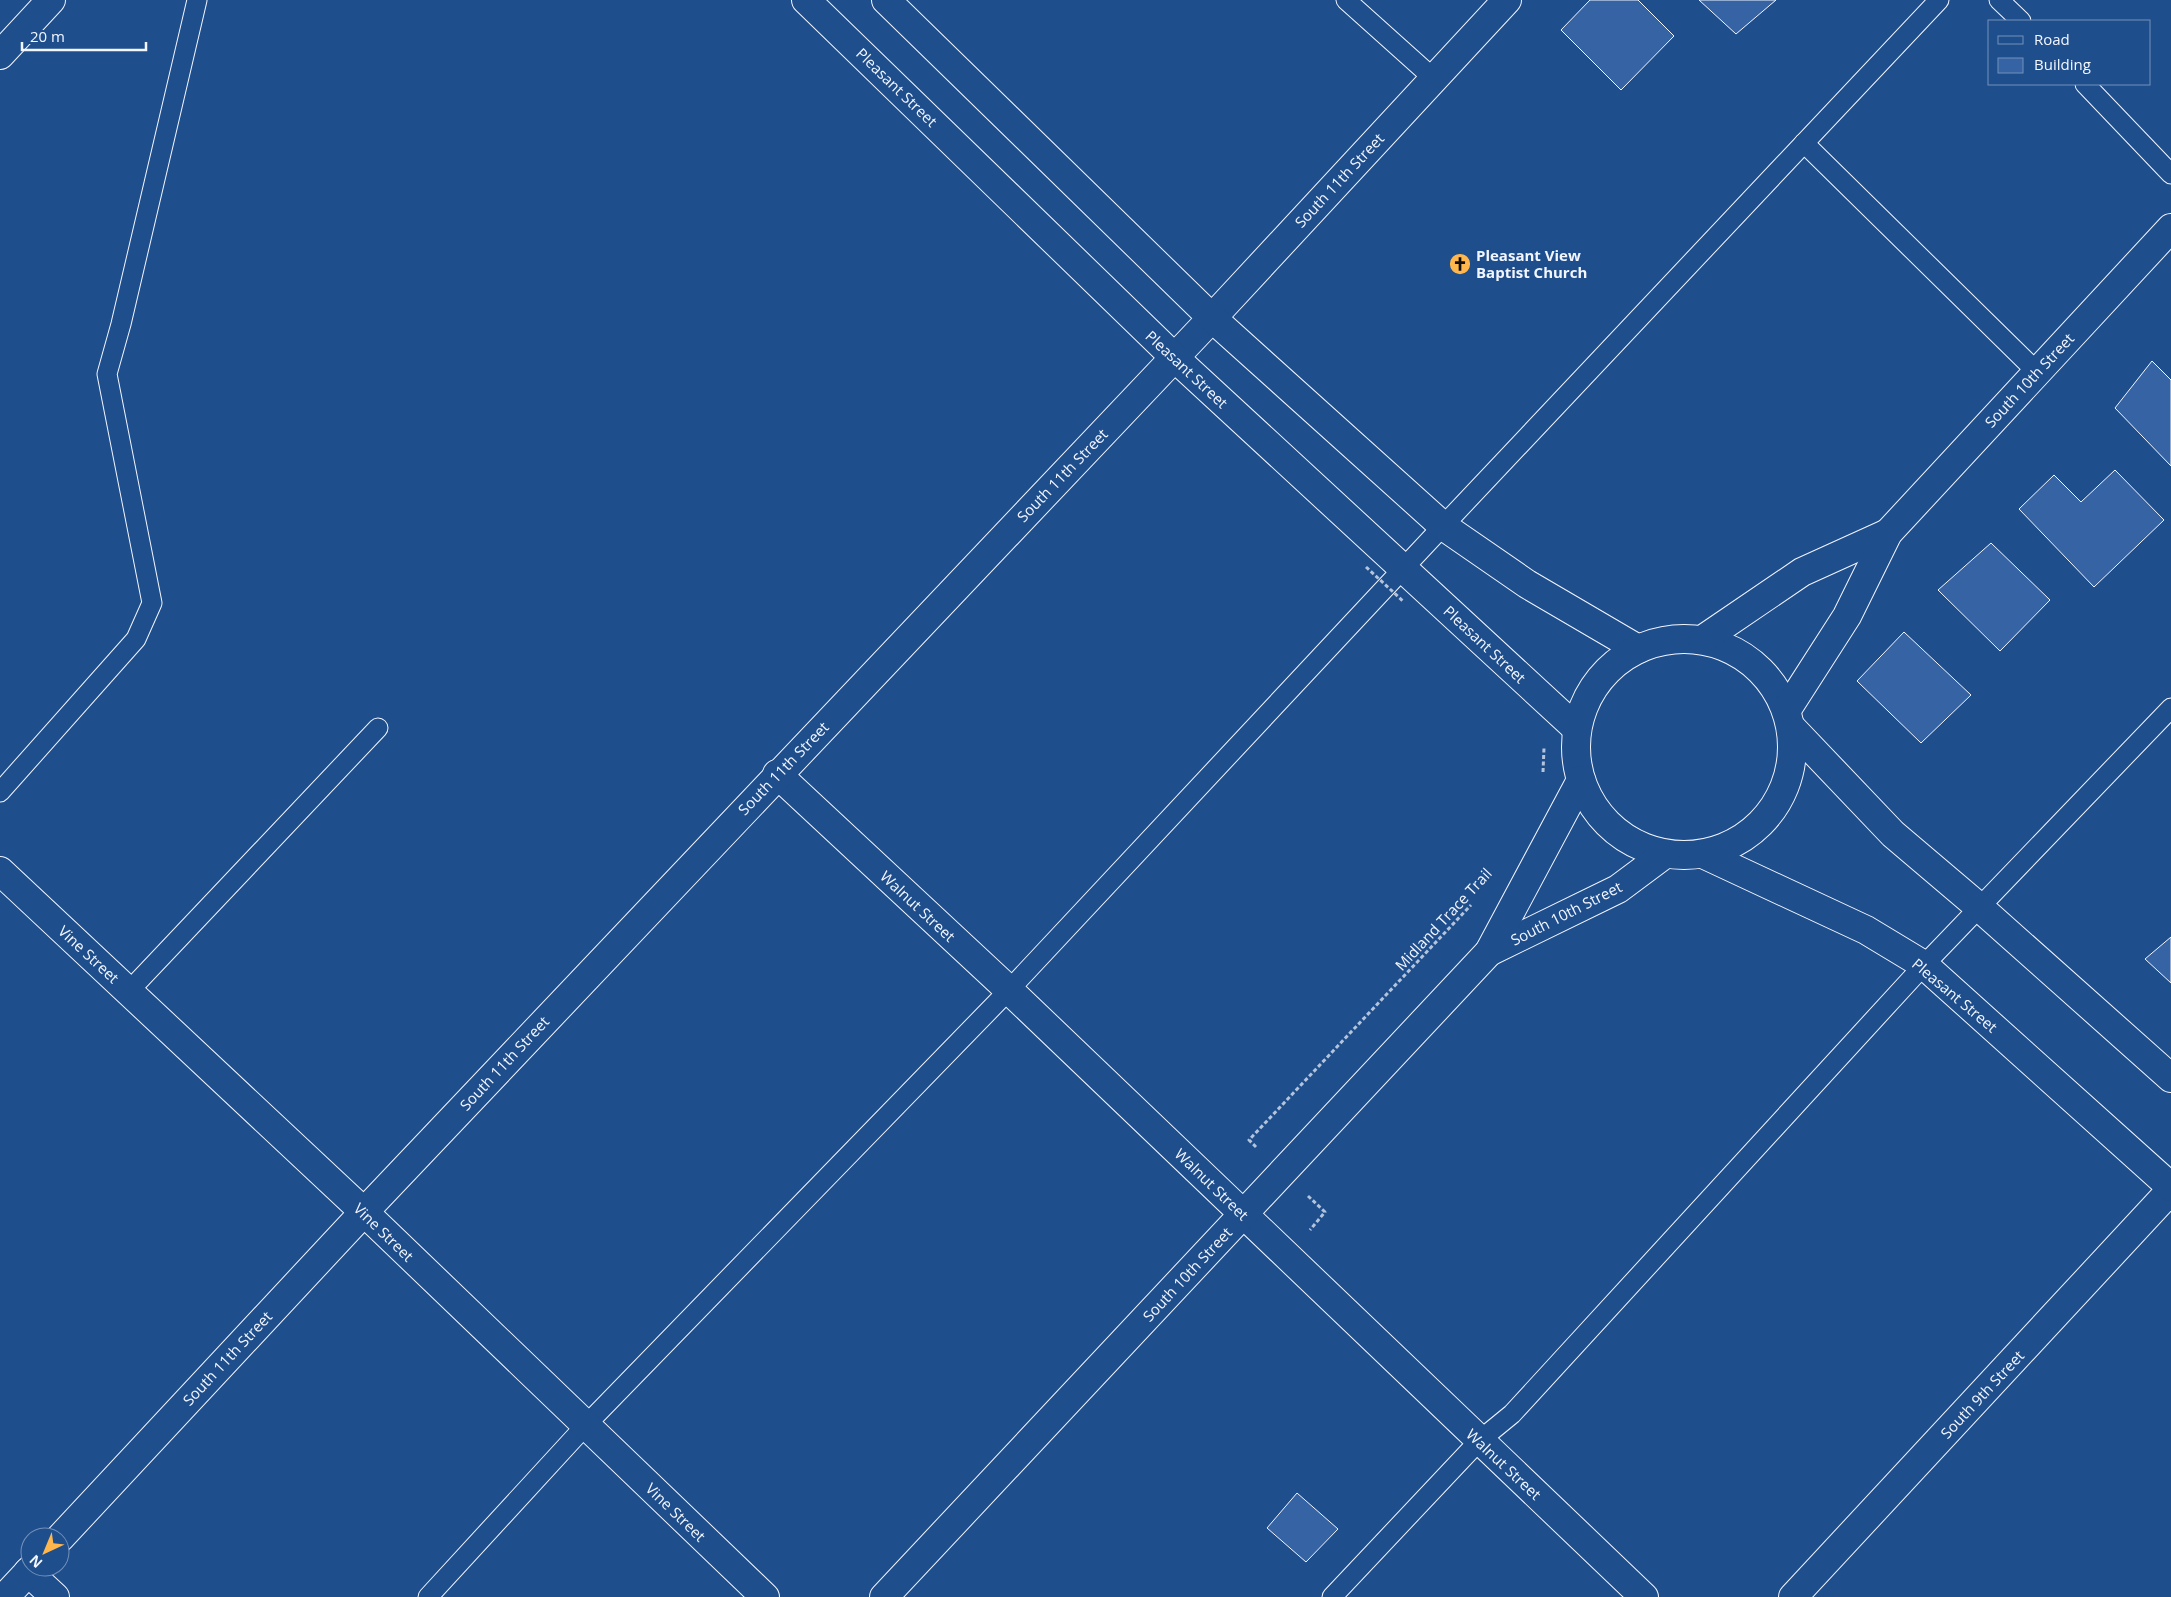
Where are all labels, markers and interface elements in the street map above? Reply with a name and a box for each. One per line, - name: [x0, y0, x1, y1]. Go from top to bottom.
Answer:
- scale bar: [22, 20, 146, 52]
- legend: [1988, 20, 2151, 85]
- text: 20 m: [30, 26, 65, 46]
- text: Road: [2034, 29, 2070, 49]
- street label: Pleasant Street: [852, 43, 942, 131]
- text: Building: [2034, 54, 2091, 74]
- street label: South 11th Street: [1290, 128, 1388, 232]
- place label: Pleasant View Baptist Church: [1476, 245, 1587, 282]
- church icon: Pleasant View Baptist Church: [1448, 252, 1472, 276]
- street label: Pleasant Street: [1142, 326, 1232, 412]
- street label: South 10th Street: [1980, 328, 2078, 432]
- street label: South 11th Street: [1012, 424, 1112, 526]
- street label: Pleasant Street: [1440, 601, 1530, 687]
- street label: South 11th Street: [733, 717, 833, 819]
- street label: Midland Trace Trail: [1390, 863, 1496, 975]
- street label: Walnut Street: [876, 866, 960, 946]
- street label: South 10th Street: [1507, 876, 1625, 950]
- street label: Vine Street: [54, 921, 124, 987]
- street label: Pleasant Street: [1908, 953, 2002, 1037]
- street label: South 11th Street: [455, 1011, 553, 1115]
- street label: Walnut Street: [1171, 1144, 1253, 1224]
- street label: Vine Street: [350, 1198, 418, 1266]
- street label: South 10th Street: [1138, 1222, 1236, 1326]
- street label: South 11th Street: [178, 1306, 276, 1410]
- street label: South 9th Street: [1936, 1346, 2028, 1442]
- street label: Walnut Street: [1462, 1424, 1546, 1504]
- street label: Vine Street: [642, 1478, 710, 1546]
- north arrow: [20, 1527, 70, 1577]
- text: N: [25, 1551, 46, 1573]

